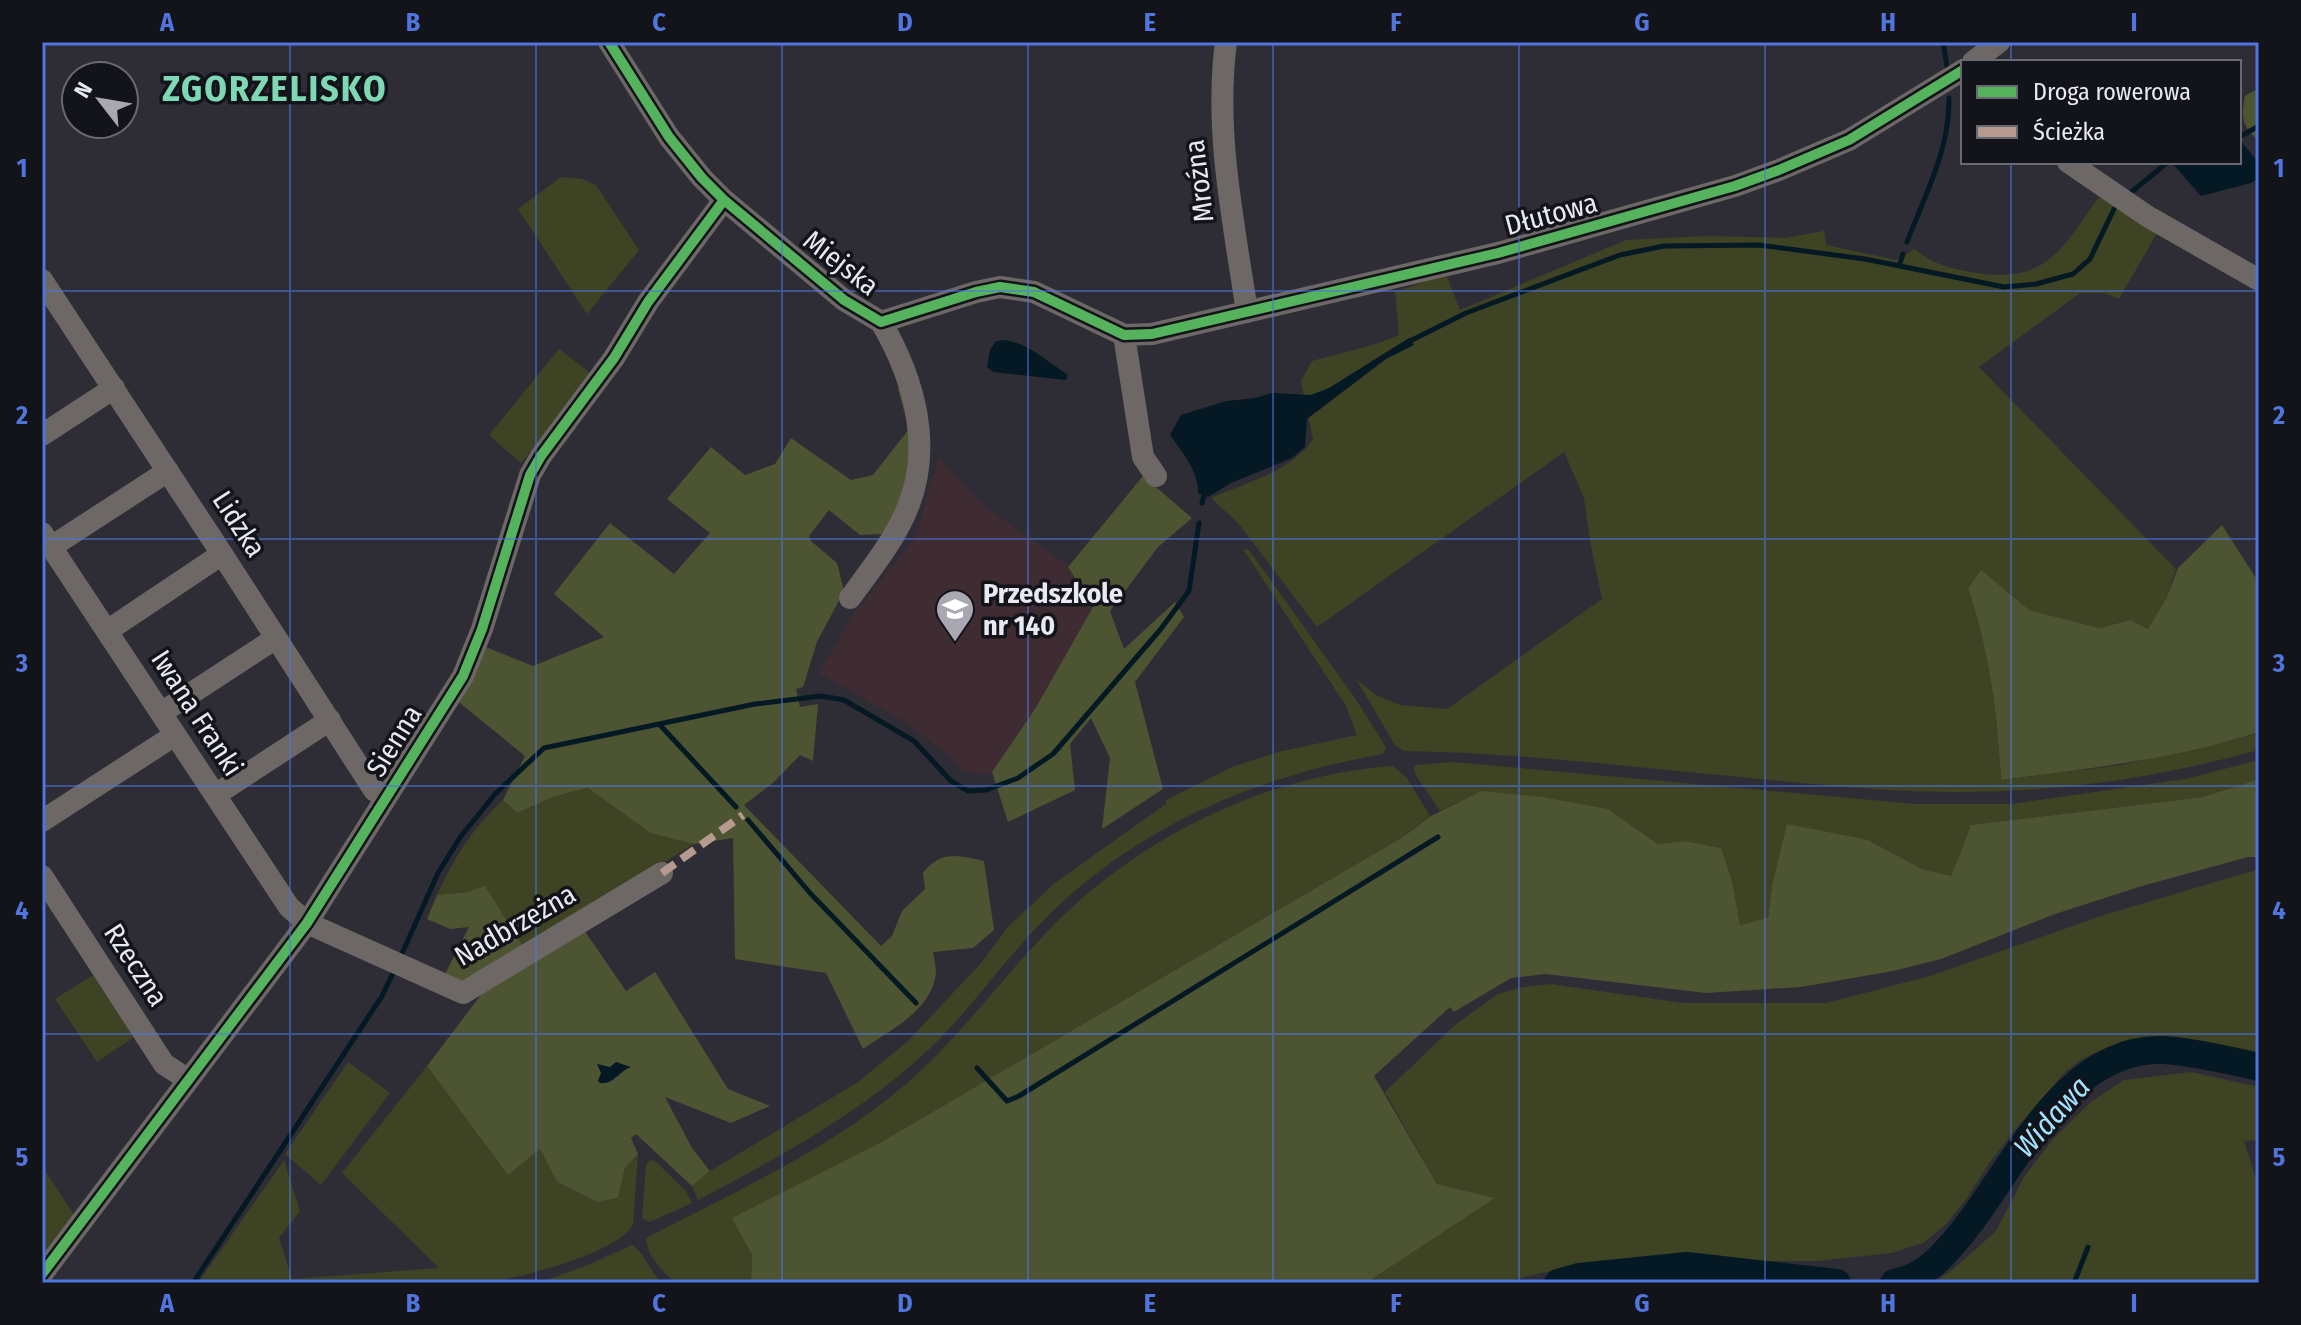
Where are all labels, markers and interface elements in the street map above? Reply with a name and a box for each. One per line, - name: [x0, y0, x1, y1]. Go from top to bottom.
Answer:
- text: A: [159, 7, 175, 38]
- text: B: [406, 7, 421, 38]
- text: C: [652, 7, 666, 38]
- text: D: [897, 7, 913, 38]
- text: E: [1144, 7, 1156, 38]
- text: F: [1390, 7, 1402, 38]
- text: G: [1634, 7, 1650, 38]
- text: H: [1880, 7, 1896, 38]
- text: I: [2131, 7, 2138, 38]
- north arrow: [60, 60, 140, 140]
- legend: [1961, 60, 2241, 164]
- district label: ZGORZELISKO: [162, 67, 388, 111]
- text: N: [68, 77, 98, 103]
- text: Droga rowerowa: [2033, 78, 2191, 106]
- text: Ścieżka: [2033, 118, 2105, 146]
- street label: Mroźna: [1178, 138, 1220, 224]
- text: 1: [17, 153, 28, 184]
- text: 1: [2274, 153, 2285, 184]
- street label: Dłutowa: [1501, 186, 1601, 242]
- street label: Miejska: [797, 223, 885, 303]
- text: 2: [15, 400, 28, 431]
- text: 2: [2272, 400, 2285, 431]
- street label: Lidzka: [206, 485, 272, 563]
- place label: Przedszkole nr 140: [983, 577, 1123, 642]
- school or university icon: Przedszkole nr 140: [934, 588, 976, 643]
- street label: Iwana Franki: [144, 644, 250, 782]
- text: 3: [15, 648, 28, 679]
- text: 3: [2272, 648, 2285, 679]
- street label: Sienna: [359, 699, 429, 783]
- street label: Nadbrzeżna: [449, 877, 581, 973]
- text: 4: [15, 895, 29, 926]
- text: 4: [2272, 895, 2286, 926]
- street label: Rzeczna: [97, 918, 175, 1012]
- water label: Widawa: [2006, 1069, 2098, 1165]
- text: 5: [16, 1142, 29, 1173]
- text: 5: [2273, 1142, 2286, 1173]
- text: A: [159, 1288, 175, 1319]
- text: B: [406, 1288, 421, 1319]
- text: C: [652, 1288, 666, 1319]
- text: D: [897, 1288, 913, 1319]
- text: E: [1144, 1288, 1156, 1319]
- text: F: [1390, 1288, 1402, 1319]
- text: G: [1634, 1288, 1650, 1319]
- text: H: [1880, 1288, 1896, 1319]
- text: I: [2131, 1288, 2138, 1319]

